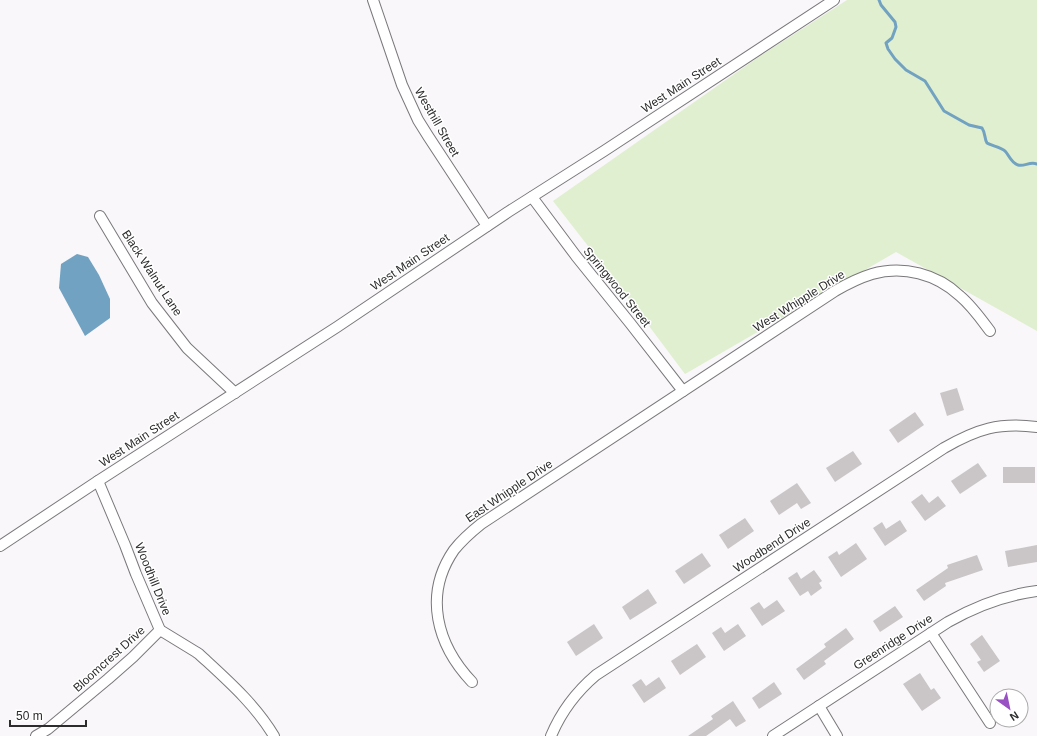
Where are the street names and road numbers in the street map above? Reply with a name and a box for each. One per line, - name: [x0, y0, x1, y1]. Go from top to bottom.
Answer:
- street label: West Main Street: [639, 54, 724, 116]
- street label: Westhill Street: [412, 85, 463, 159]
- street label: Black Walnut Lane: [119, 227, 185, 319]
- street label: West Main Street: [368, 230, 453, 293]
- street label: Springwood Street: [580, 244, 654, 330]
- street label: West Whipple Drive: [751, 267, 848, 335]
- street label: West Main Street: [97, 408, 182, 470]
- street label: East Whipple Drive: [463, 456, 555, 525]
- street label: Woodbend Drive: [731, 515, 813, 575]
- street label: Woodhill Drive: [132, 541, 174, 618]
- street label: Greenridge Drive: [851, 611, 935, 673]
- street label: Bloomcrest Drive: [70, 623, 148, 695]

